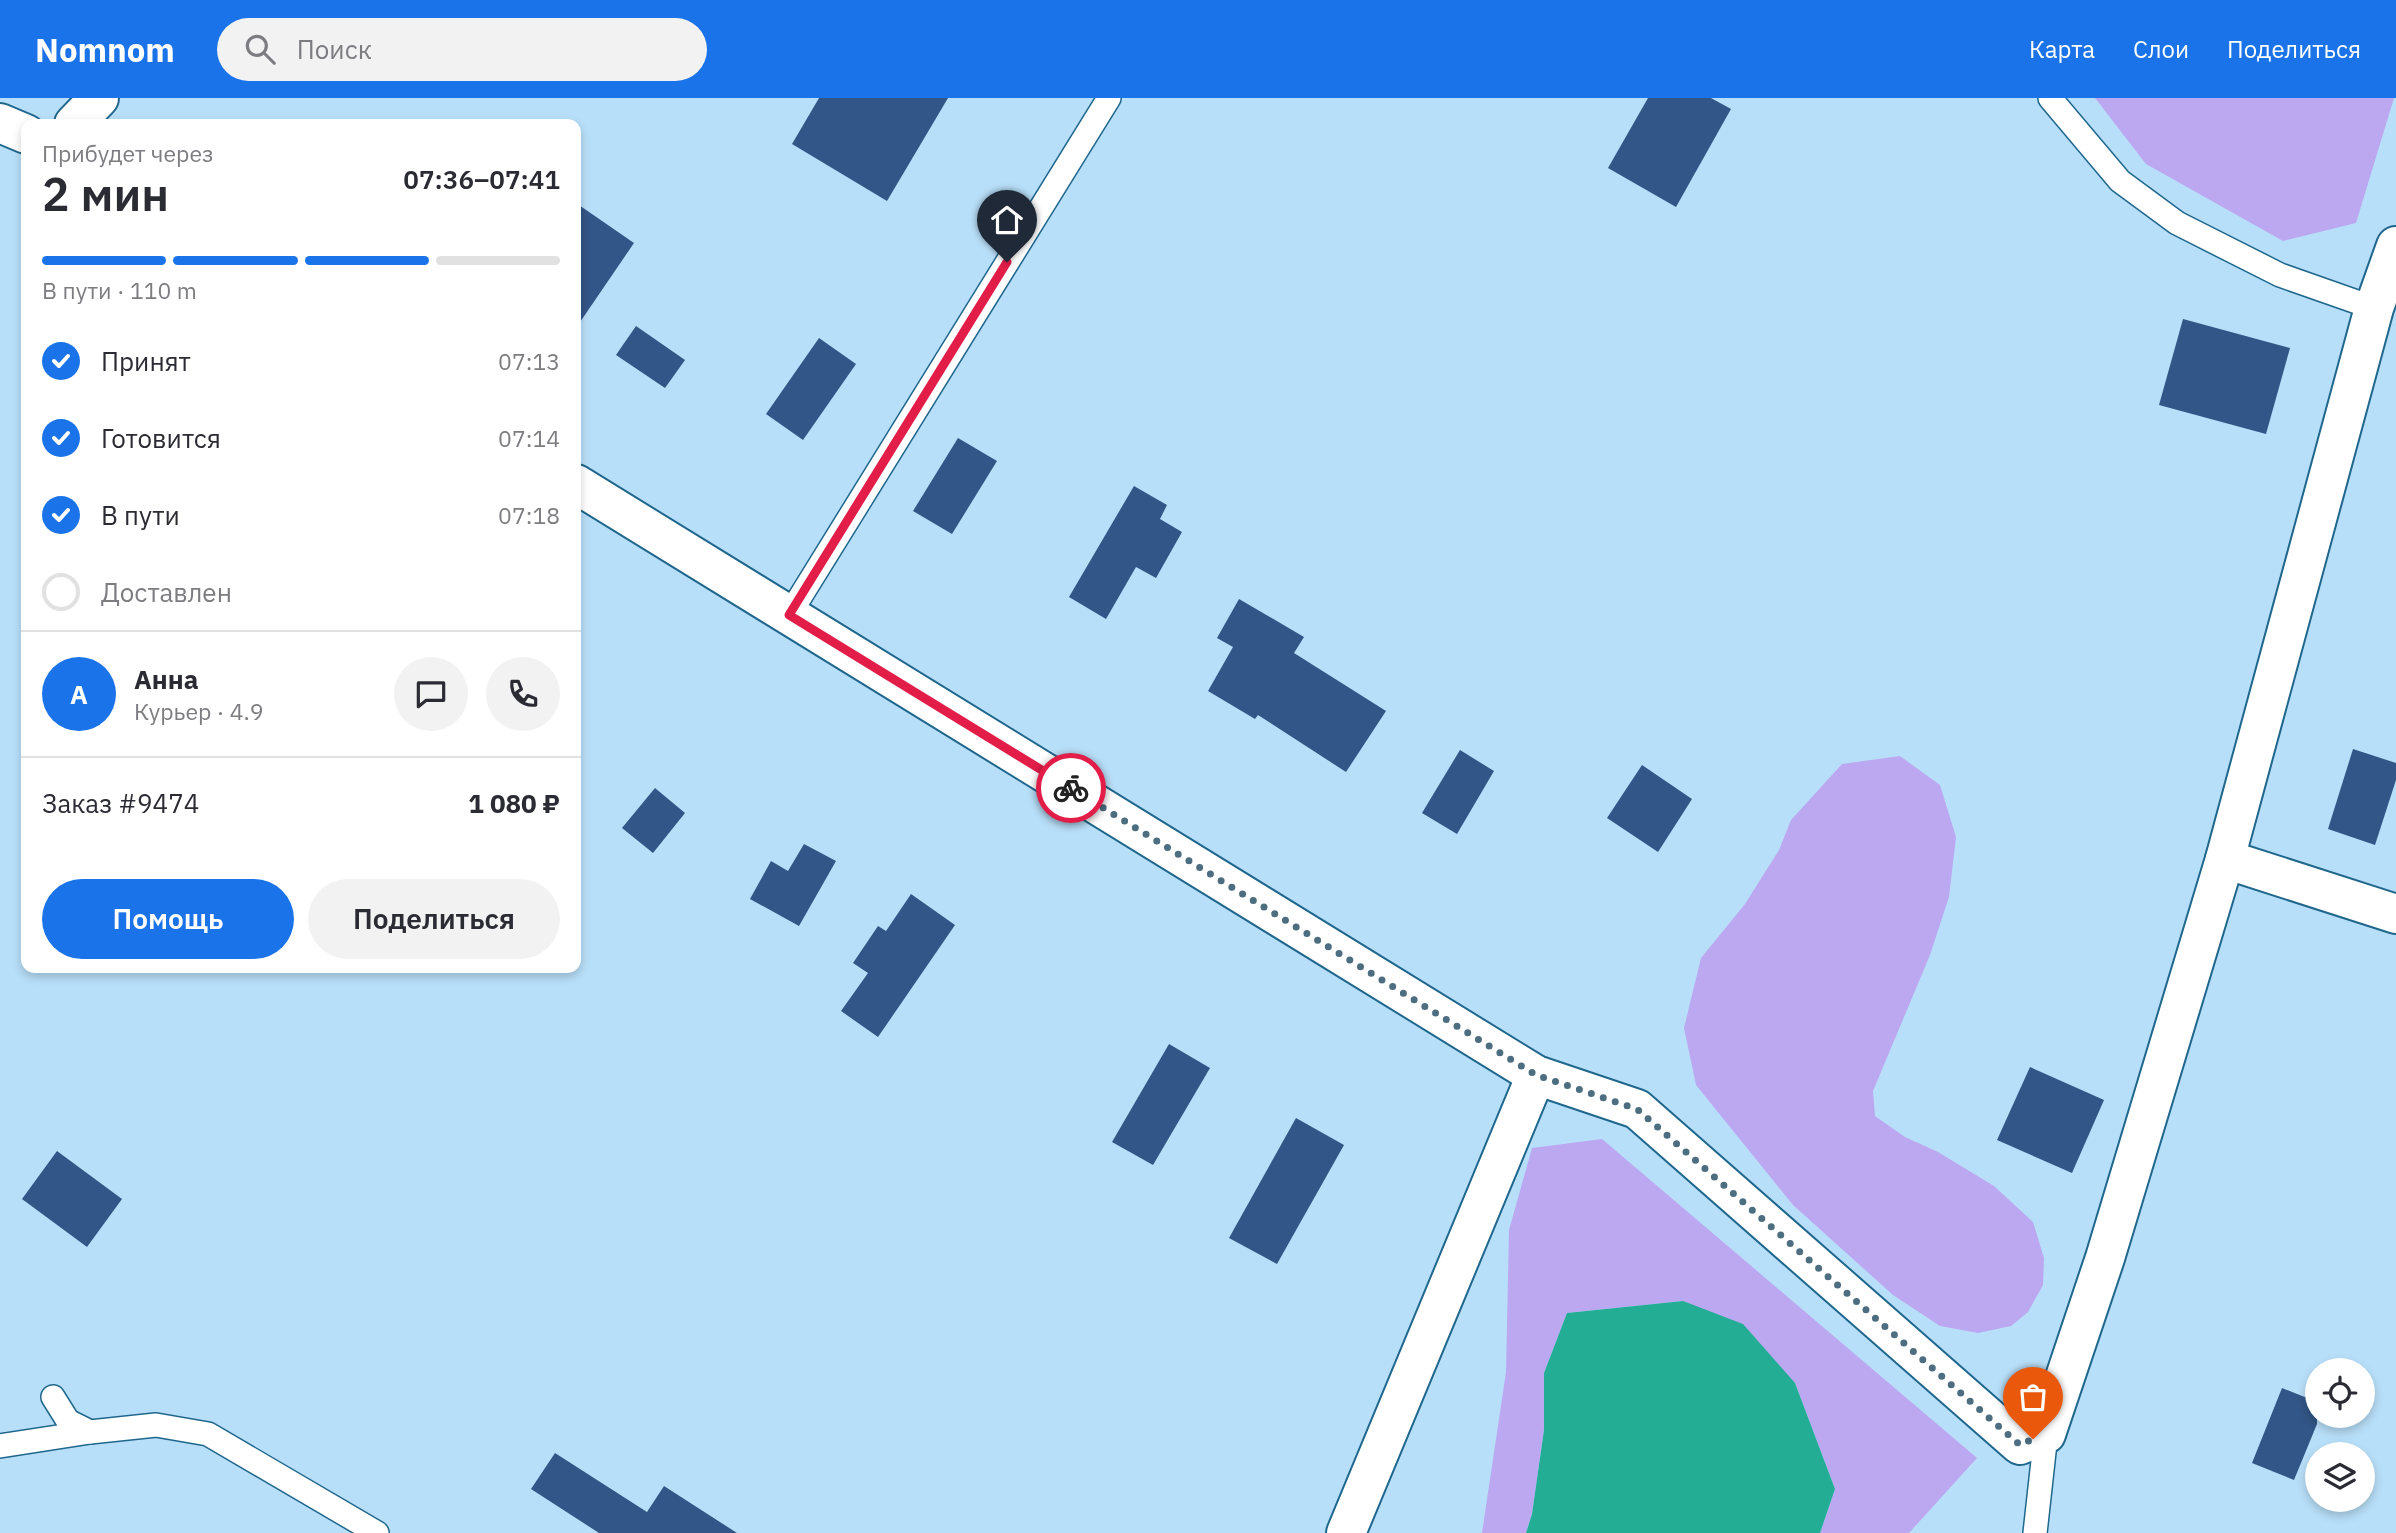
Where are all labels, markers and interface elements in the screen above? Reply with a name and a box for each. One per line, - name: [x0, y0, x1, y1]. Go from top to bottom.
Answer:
- search box: [217, 18, 707, 81]
- text: Nomnom: [35, 28, 175, 71]
- icon: search: [241, 30, 279, 68]
- text: Поиск: [297, 32, 372, 66]
- text: Карта: [2029, 33, 2095, 65]
- text: Слои: [2133, 33, 2189, 65]
- text: Поделиться: [2227, 33, 2361, 65]
- text: Прибудет через: [42, 138, 214, 168]
- text: 07:36–07:41: [403, 162, 560, 196]
- text: 2 мин: [42, 164, 169, 224]
- pin: [977, 190, 1037, 262]
- icon: home: [988, 201, 1026, 239]
- text: В пути · 110 m: [42, 275, 197, 305]
- icon: check: [42, 342, 80, 380]
- text: Принят: [101, 344, 191, 378]
- text: 07:13: [498, 346, 560, 376]
- icon: check: [42, 419, 80, 457]
- text: Готовится: [101, 421, 221, 455]
- text: 07:14: [498, 423, 560, 453]
- icon: check: [42, 496, 80, 534]
- text: В пути: [101, 498, 180, 532]
- text: 07:18: [498, 500, 560, 530]
- text: Доставлен: [101, 575, 232, 609]
- button: chat: [394, 657, 468, 731]
- button: phone: [486, 657, 560, 731]
- text: Анна: [134, 662, 198, 696]
- text: А: [70, 677, 88, 711]
- text: Курьер · 4.9: [134, 696, 264, 726]
- courier: [1036, 753, 1106, 823]
- icon: bike: [1052, 769, 1090, 807]
- text: Заказ #9474: [42, 786, 199, 820]
- text: 1 080 ₽: [468, 786, 560, 820]
- button: Помощь: [42, 879, 294, 959]
- button: Поделиться: [308, 879, 560, 959]
- map controls: [2305, 1358, 2375, 1512]
- button: locate: [2305, 1358, 2375, 1428]
- pin: [2003, 1367, 2063, 1439]
- icon: bag: [2014, 1378, 2052, 1416]
- button: layers: [2305, 1442, 2375, 1512]

